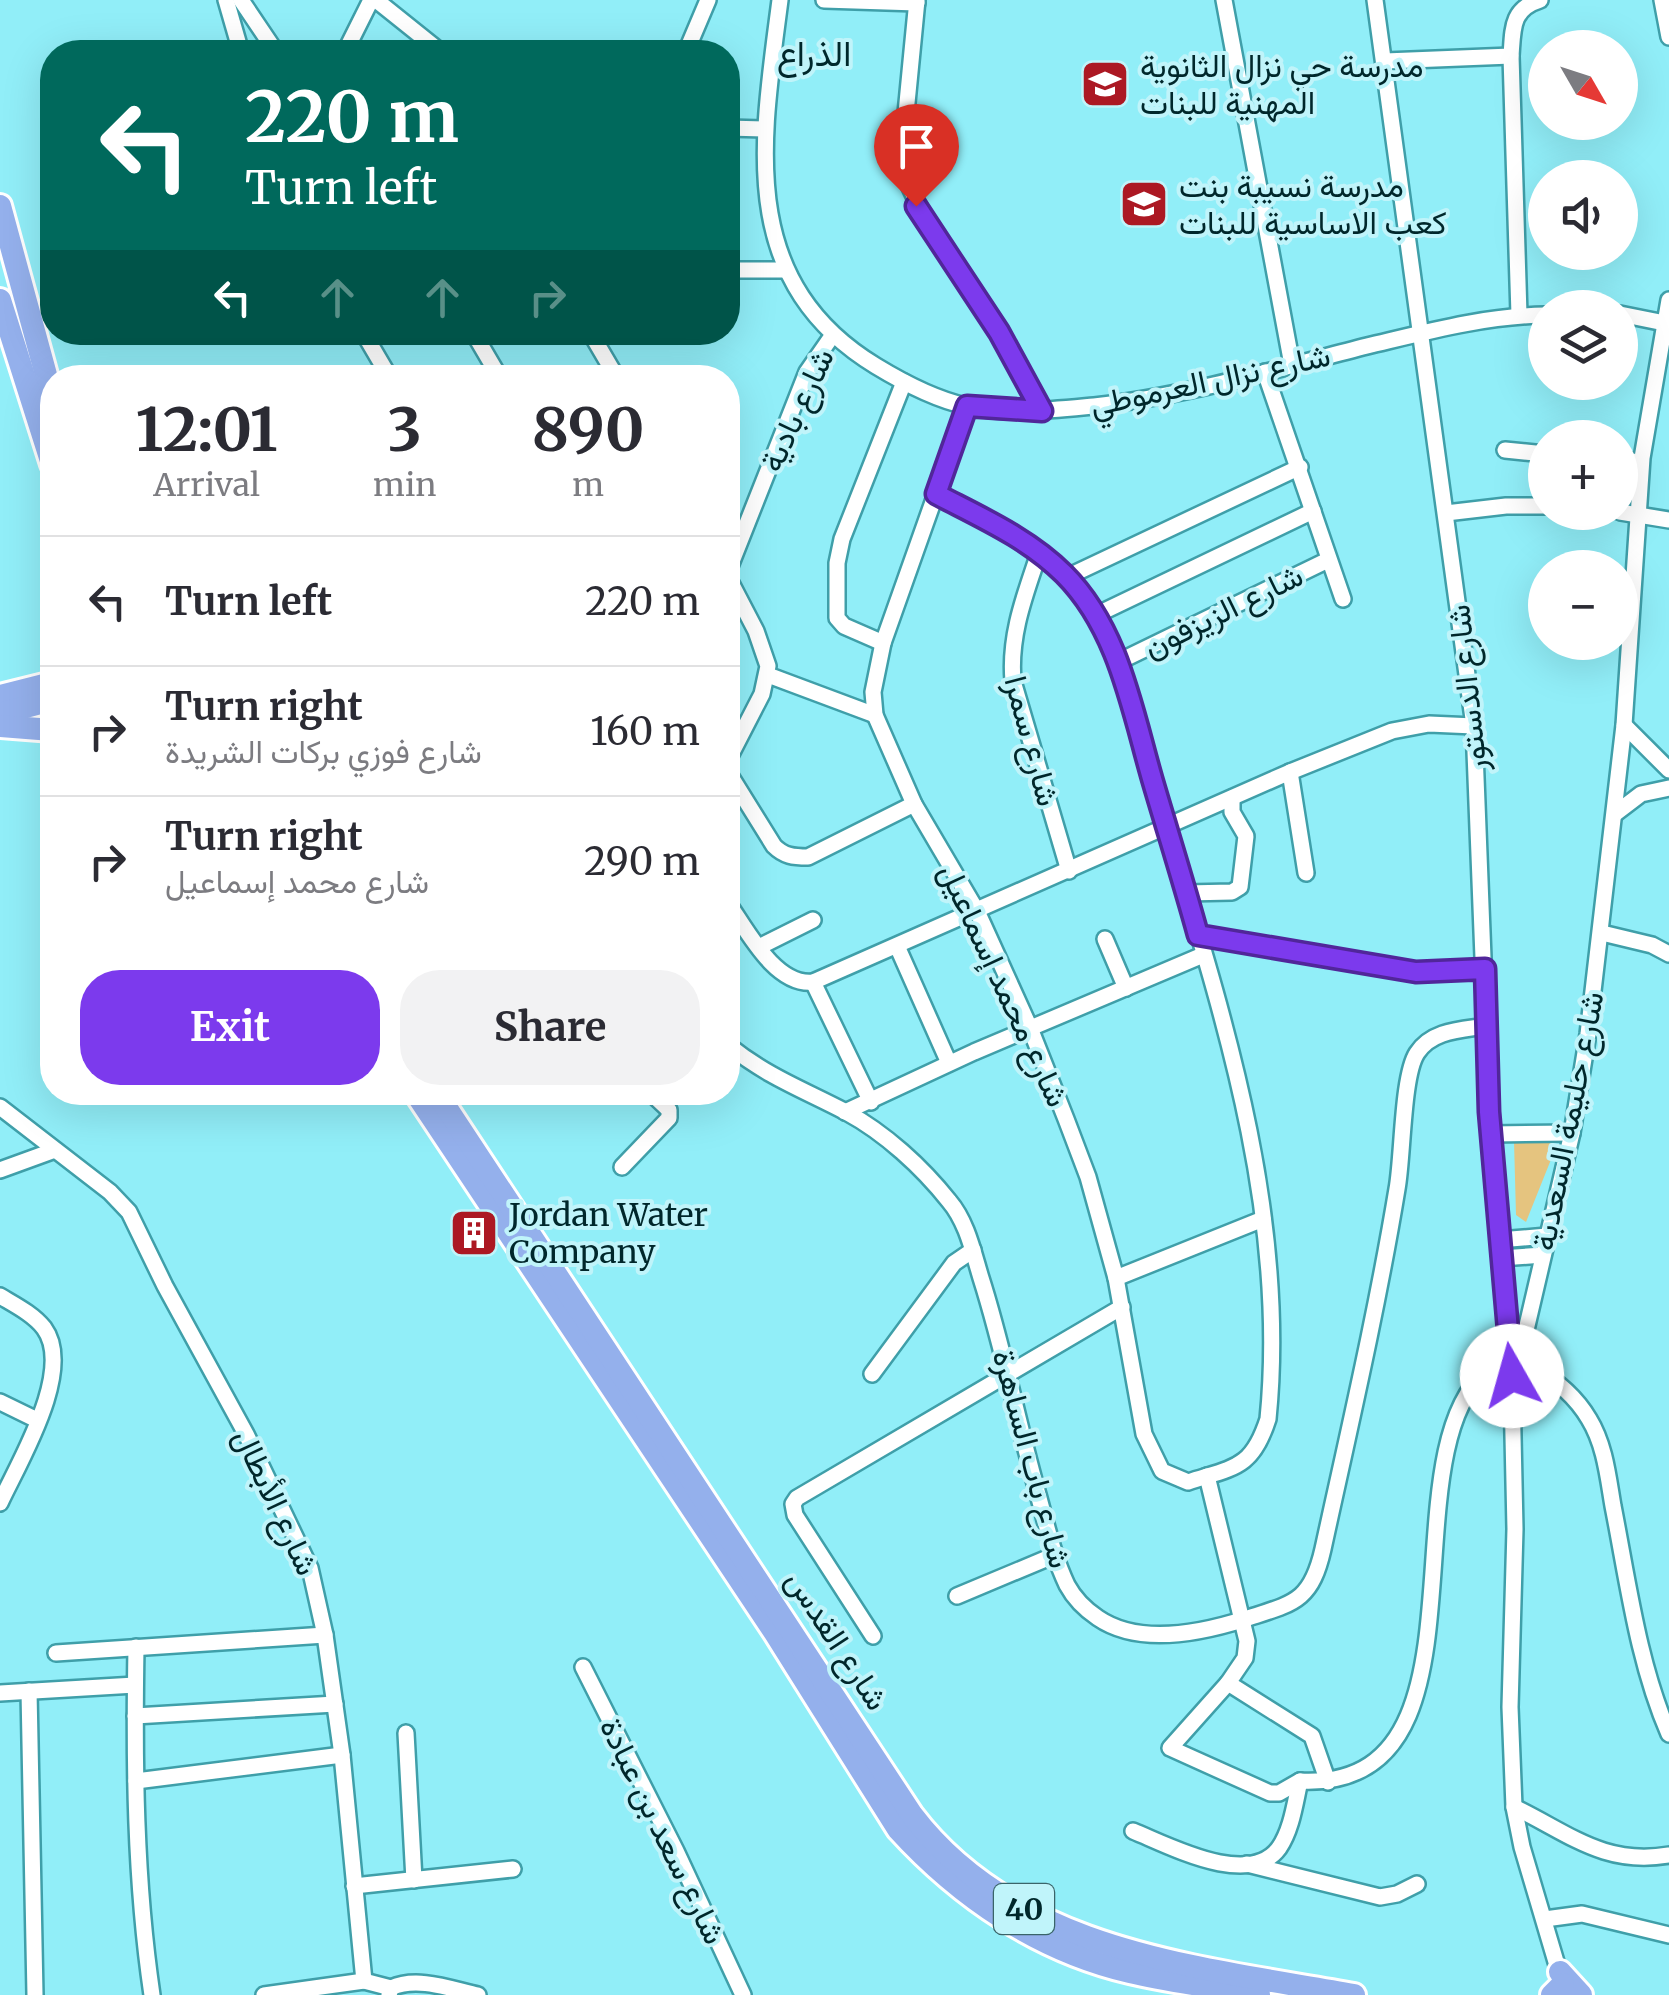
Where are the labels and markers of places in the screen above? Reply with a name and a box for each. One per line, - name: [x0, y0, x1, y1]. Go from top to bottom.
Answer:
- place label: مدرسة حي نزال الثانوية المهنية للبنات: [1140, 46, 1424, 123]
- school or university icon: مدرسة حي نزال الثانوية المهنية للبنات: [1079, 58, 1131, 110]
- pin: [874, 104, 959, 207]
- place label: مدرسة نسيبة بنت كعب الاساسية للبنات: [1179, 166, 1447, 243]
- school or university icon: مدرسة نسيبة بنت كعب الاساسية للبنات: [1118, 178, 1170, 230]
- place label: Jordan Water Company: [508, 1195, 708, 1272]
- building icon: Jordan Water Company: [448, 1207, 500, 1259]

